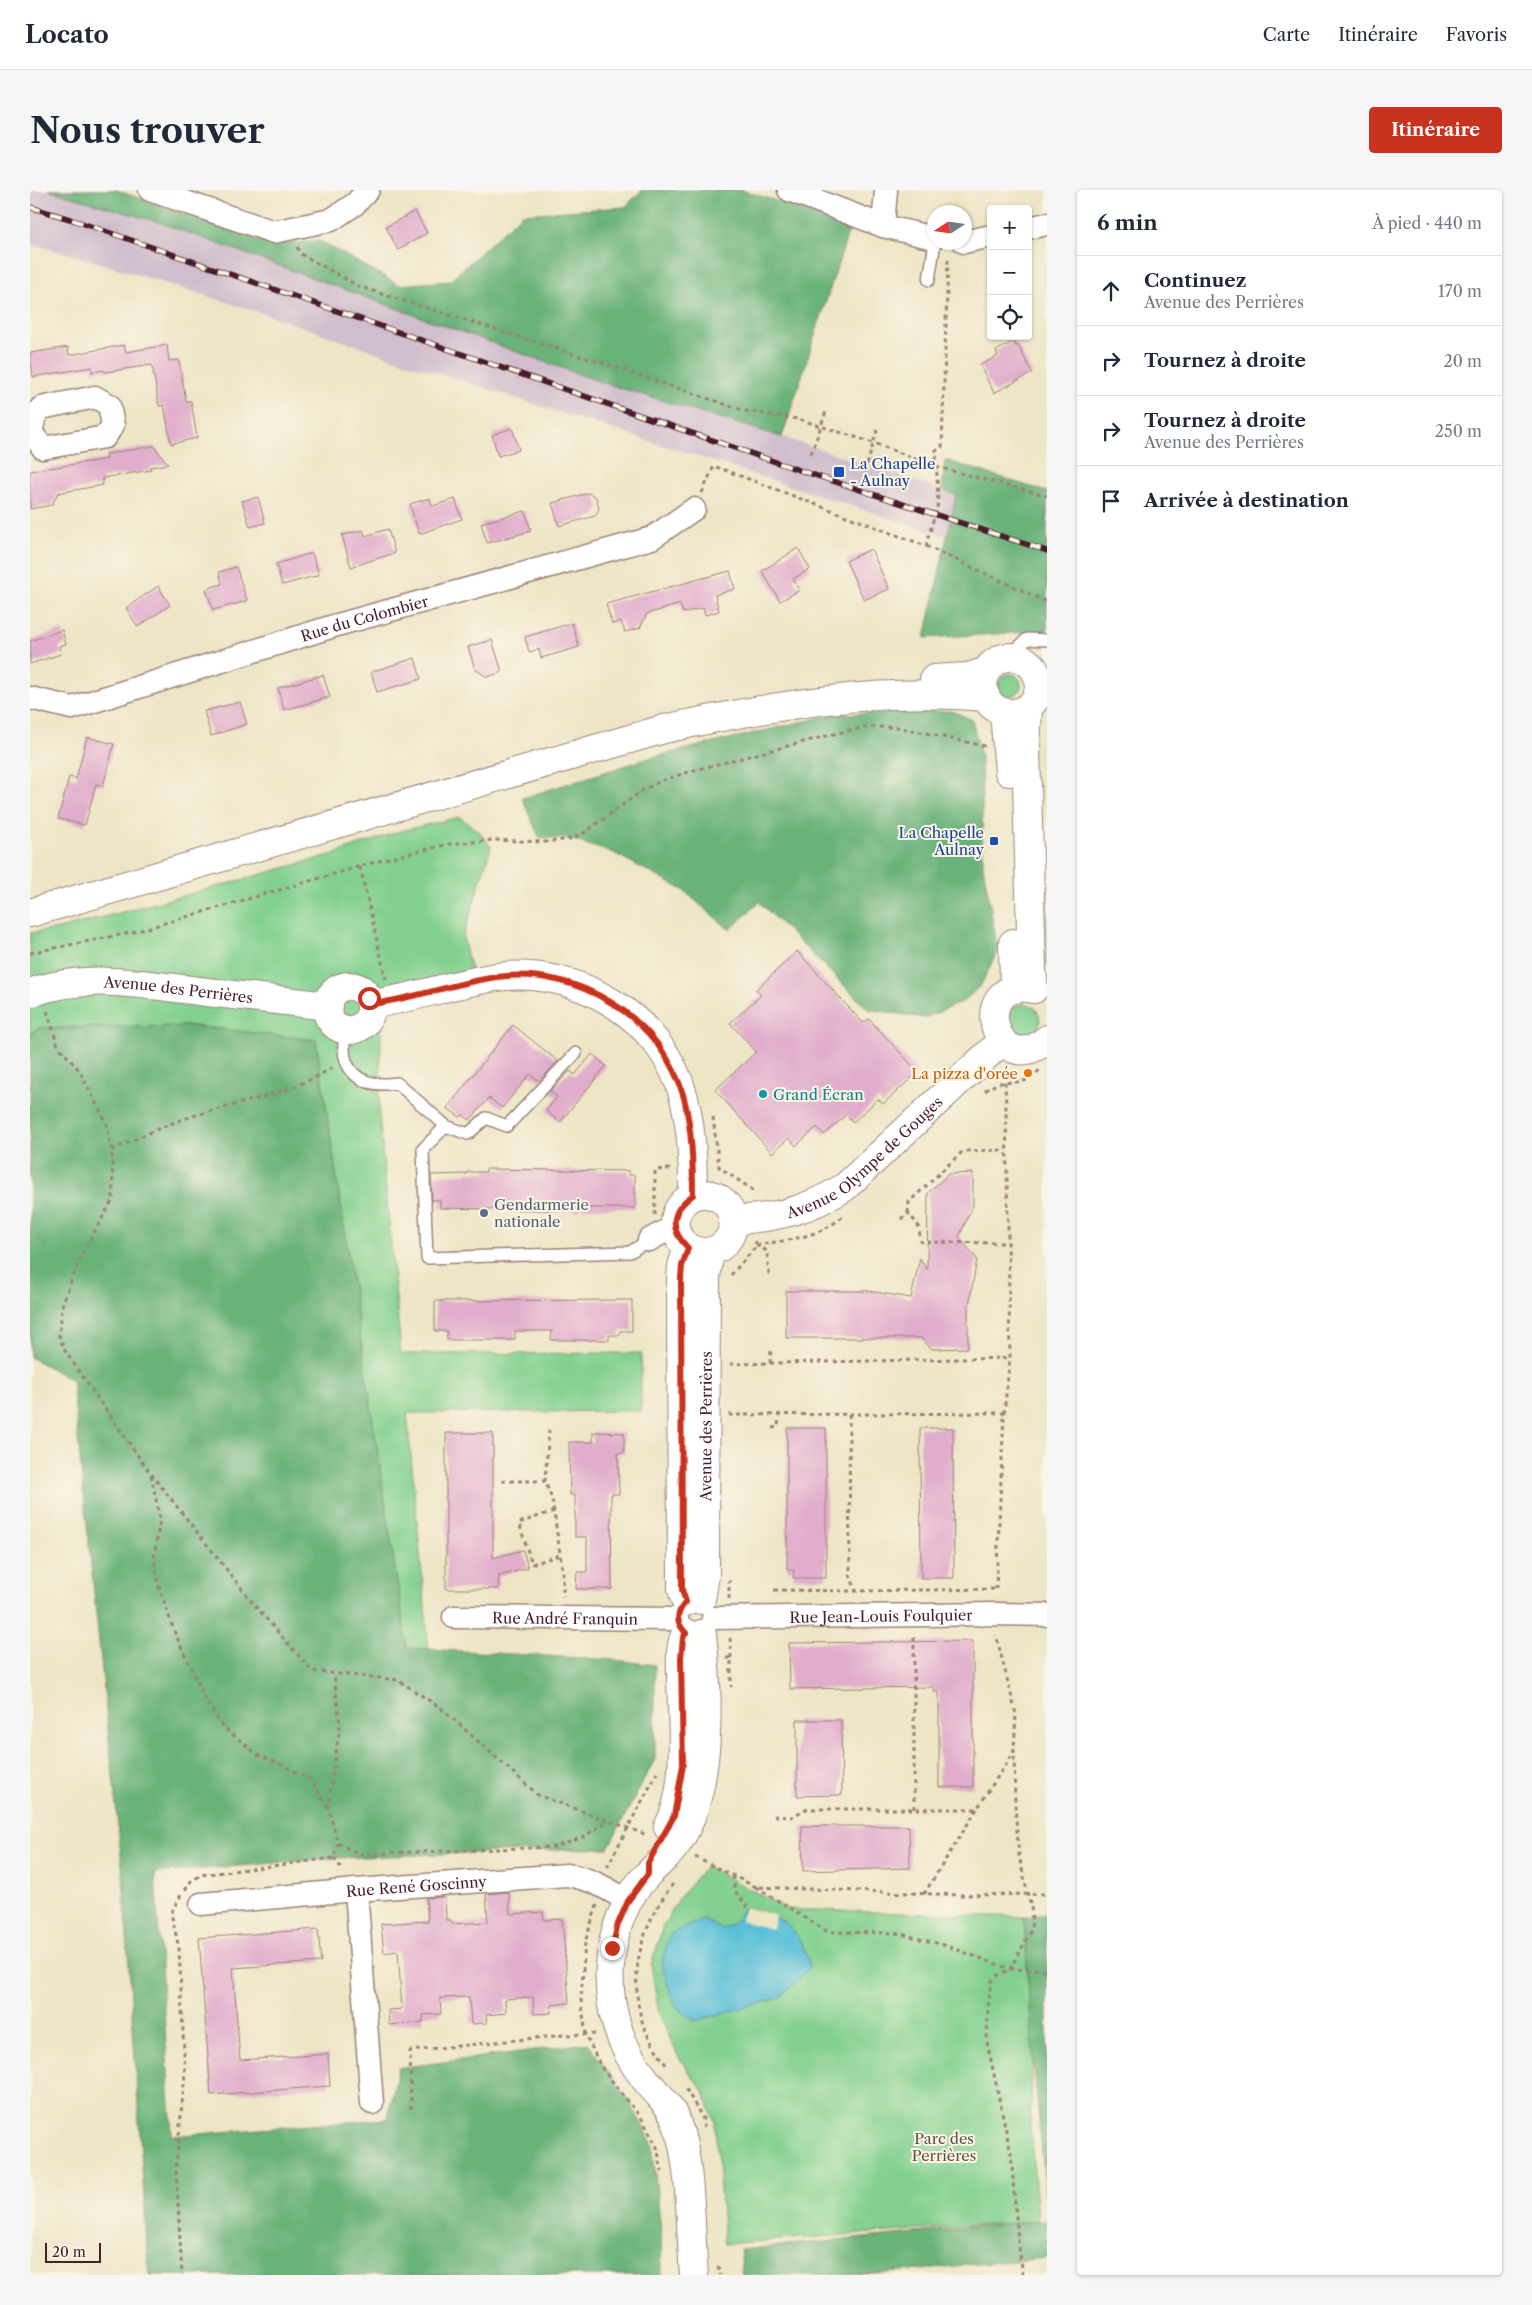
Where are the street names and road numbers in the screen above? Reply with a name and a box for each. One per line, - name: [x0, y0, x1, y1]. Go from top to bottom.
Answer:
- street label: Rue du Colombier: [298, 591, 431, 645]
- street label: Avenue des Perrières: [102, 972, 254, 1007]
- street label: Avenue Olympe de Gouges: [783, 1092, 946, 1222]
- street label: Avenue des Perrières: [696, 1351, 715, 1502]
- street label: Rue Jean-Louis Foulquier: [789, 1605, 973, 1626]
- street label: Rue André Franquin: [492, 1608, 639, 1628]
- street label: Rue René Goscinny: [345, 1871, 488, 1900]

